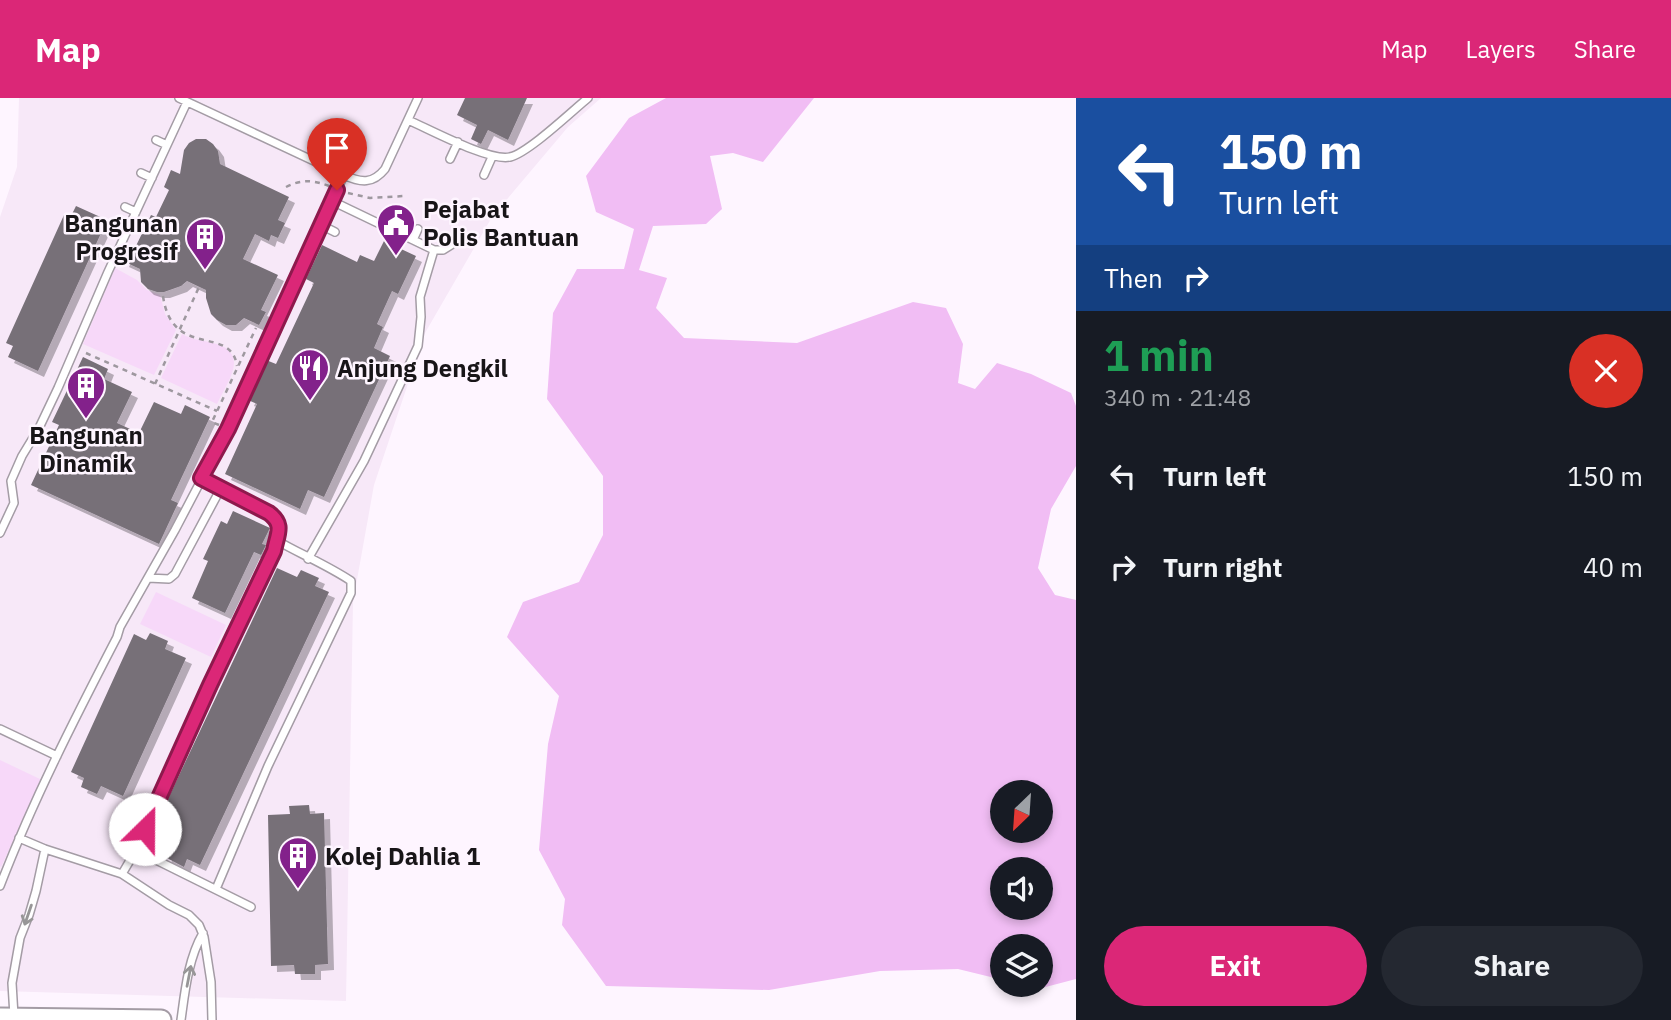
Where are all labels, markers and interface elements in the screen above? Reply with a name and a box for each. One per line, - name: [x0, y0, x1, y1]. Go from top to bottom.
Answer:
- text: Map: [35, 28, 101, 71]
- text: Map: [1381, 33, 1428, 65]
- text: Layers: [1466, 33, 1536, 65]
- text: Share: [1574, 33, 1636, 65]
- pin: [307, 118, 367, 190]
- text: 150 m: [1219, 119, 1363, 182]
- icon: left: [1104, 126, 1195, 217]
- icon: arrive: [318, 129, 356, 167]
- text: Turn left: [1219, 181, 1339, 223]
- place label: Pejabat Polis Bantuan: [423, 193, 579, 253]
- public building icon: Pejabat Polis Bantuan: [375, 202, 417, 257]
- place label: Bangunan Progresif: [64, 207, 178, 267]
- building icon: Bangunan Progresif: [184, 216, 226, 271]
- icon: right: [1177, 259, 1215, 297]
- text: Then: [1104, 261, 1163, 295]
- text: 1 min: [1104, 328, 1214, 383]
- button: close: [1569, 334, 1643, 408]
- restaurant icon: Anjung Dengkil: [289, 347, 331, 402]
- place label: Anjung Dengkil: [337, 352, 508, 384]
- building icon: Bangunan Dinamik: [65, 365, 107, 420]
- text: 340 m · 21:48: [1104, 382, 1251, 412]
- place label: Bangunan Dinamik: [29, 419, 143, 479]
- icon: left: [1104, 457, 1142, 495]
- text: Turn left: [1163, 459, 1266, 493]
- text: 150 m: [1567, 459, 1643, 493]
- icon: right: [1104, 548, 1142, 586]
- text: Turn right: [1163, 550, 1282, 584]
- text: 40 m: [1583, 550, 1643, 584]
- north arrow: [990, 780, 1054, 844]
- map controls: [990, 780, 1053, 997]
- position arrow: [108, 792, 182, 866]
- building icon: Kolej Dahlia 1: [277, 835, 319, 890]
- place label: Kolej Dahlia 1: [325, 840, 480, 872]
- button: sound: [990, 857, 1053, 920]
- one-way arrow: [21, 904, 33, 926]
- button: Exit: [1104, 926, 1367, 1006]
- button: Share: [1381, 926, 1643, 1006]
- button: layers: [990, 934, 1053, 997]
- one-way arrow: [182, 965, 196, 988]

